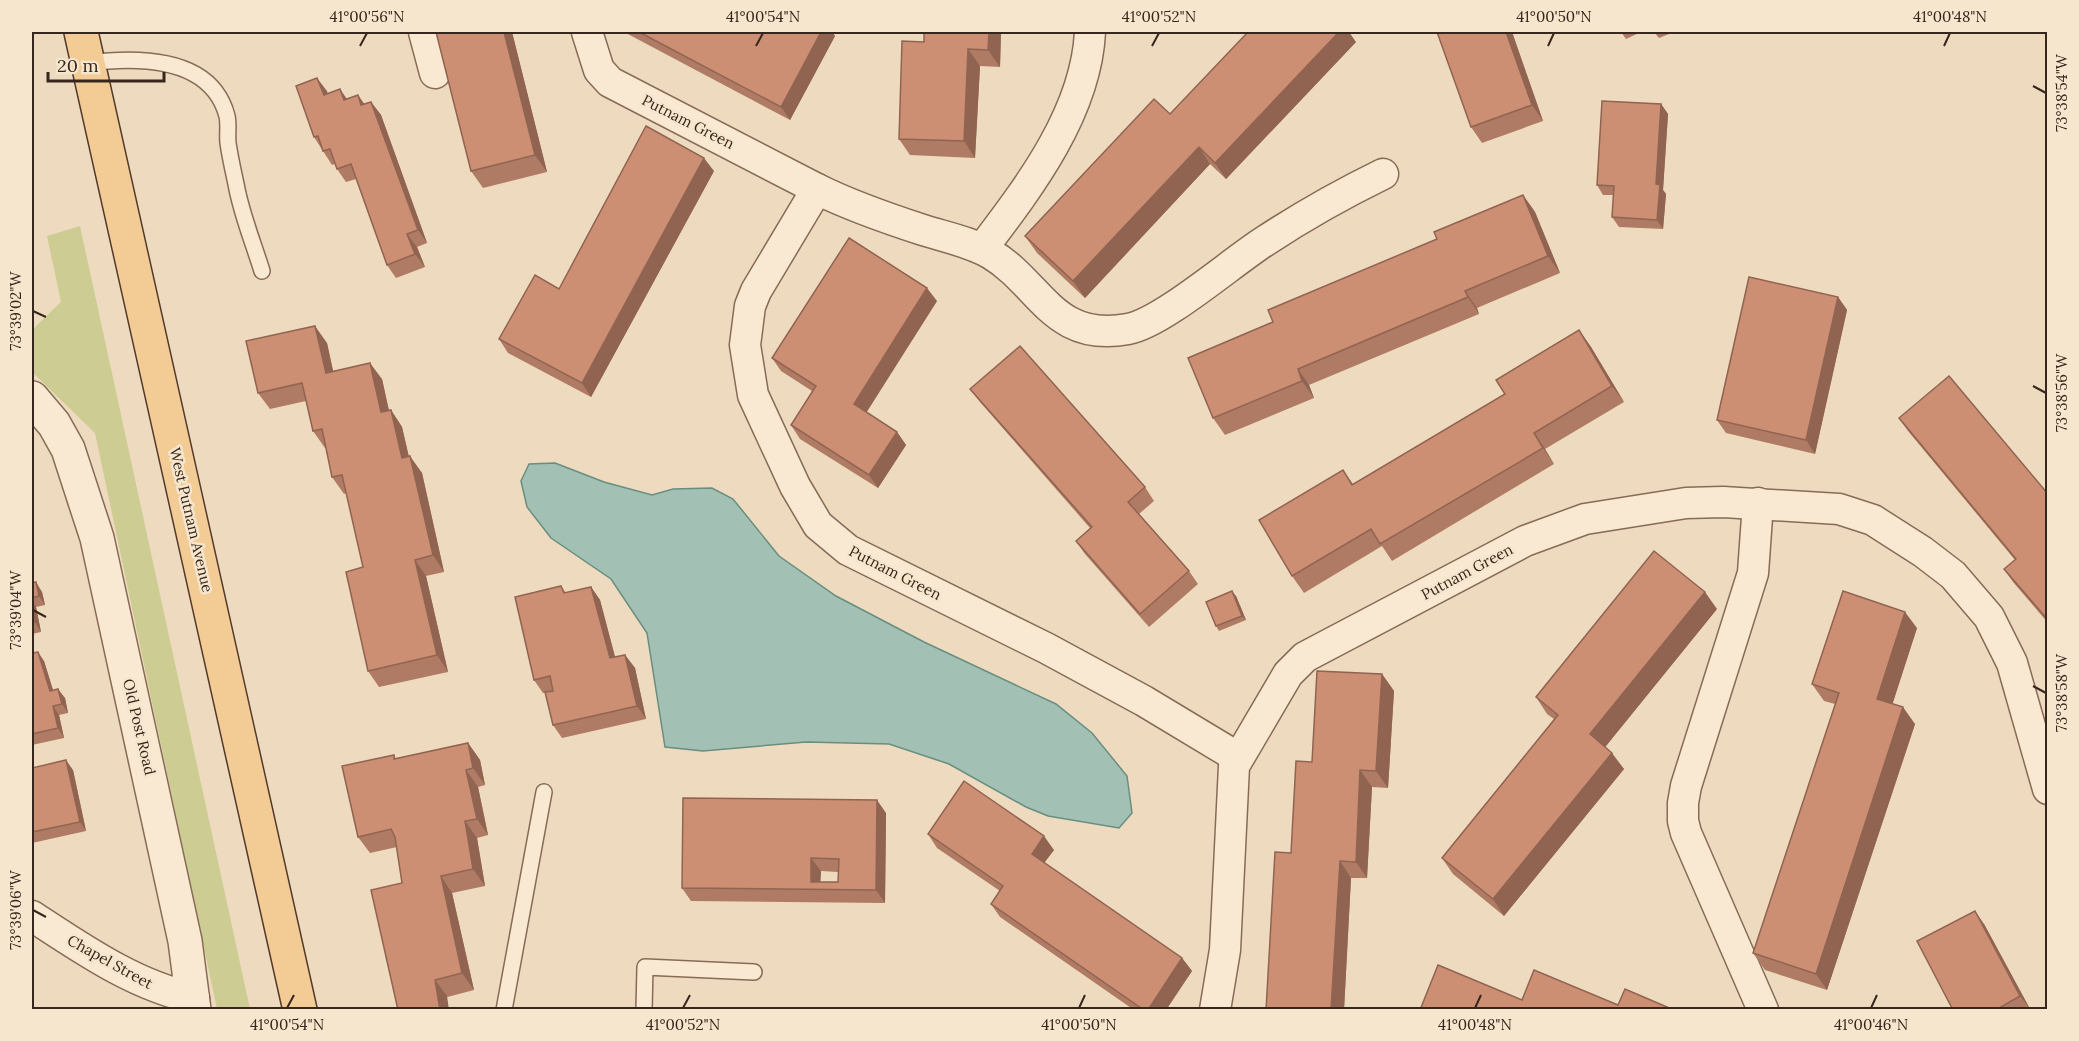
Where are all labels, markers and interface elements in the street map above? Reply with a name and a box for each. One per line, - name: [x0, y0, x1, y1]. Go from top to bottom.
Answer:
- text: 41°00'56"N: [330, 7, 404, 26]
- text: 41°00'54"N: [726, 7, 800, 26]
- text: 41°00'52"N: [1122, 7, 1196, 26]
- text: 41°00'50"N: [1516, 7, 1592, 26]
- text: 41°00'48"N: [1913, 7, 1987, 26]
- scale bar: [48, 45, 164, 83]
- text: 73°38'54"W: [2052, 53, 2071, 132]
- text: 20 m: [57, 54, 99, 77]
- street label: Putnam Green: [639, 90, 738, 153]
- text: 73°39'02"W: [6, 270, 25, 350]
- text: 73°38'56"W: [2052, 353, 2071, 432]
- street label: West Putnam Avenue: [166, 446, 217, 594]
- street label: Putnam Green: [1418, 539, 1516, 604]
- street label: Putnam Green: [846, 541, 945, 604]
- text: 73°39'04"W: [6, 569, 25, 649]
- text: 73°38'58"W: [2052, 653, 2071, 732]
- street label: Old Post Road: [119, 677, 160, 777]
- text: 73°39'06"W: [6, 869, 25, 950]
- street label: Chapel Street: [64, 930, 156, 993]
- text: 41°00'54"N: [250, 1015, 324, 1034]
- text: 41°00'52"N: [646, 1015, 720, 1034]
- text: 41°00'50"N: [1041, 1015, 1117, 1034]
- text: 41°00'48"N: [1438, 1015, 1512, 1034]
- text: 41°00'46"N: [1834, 1015, 1908, 1034]

